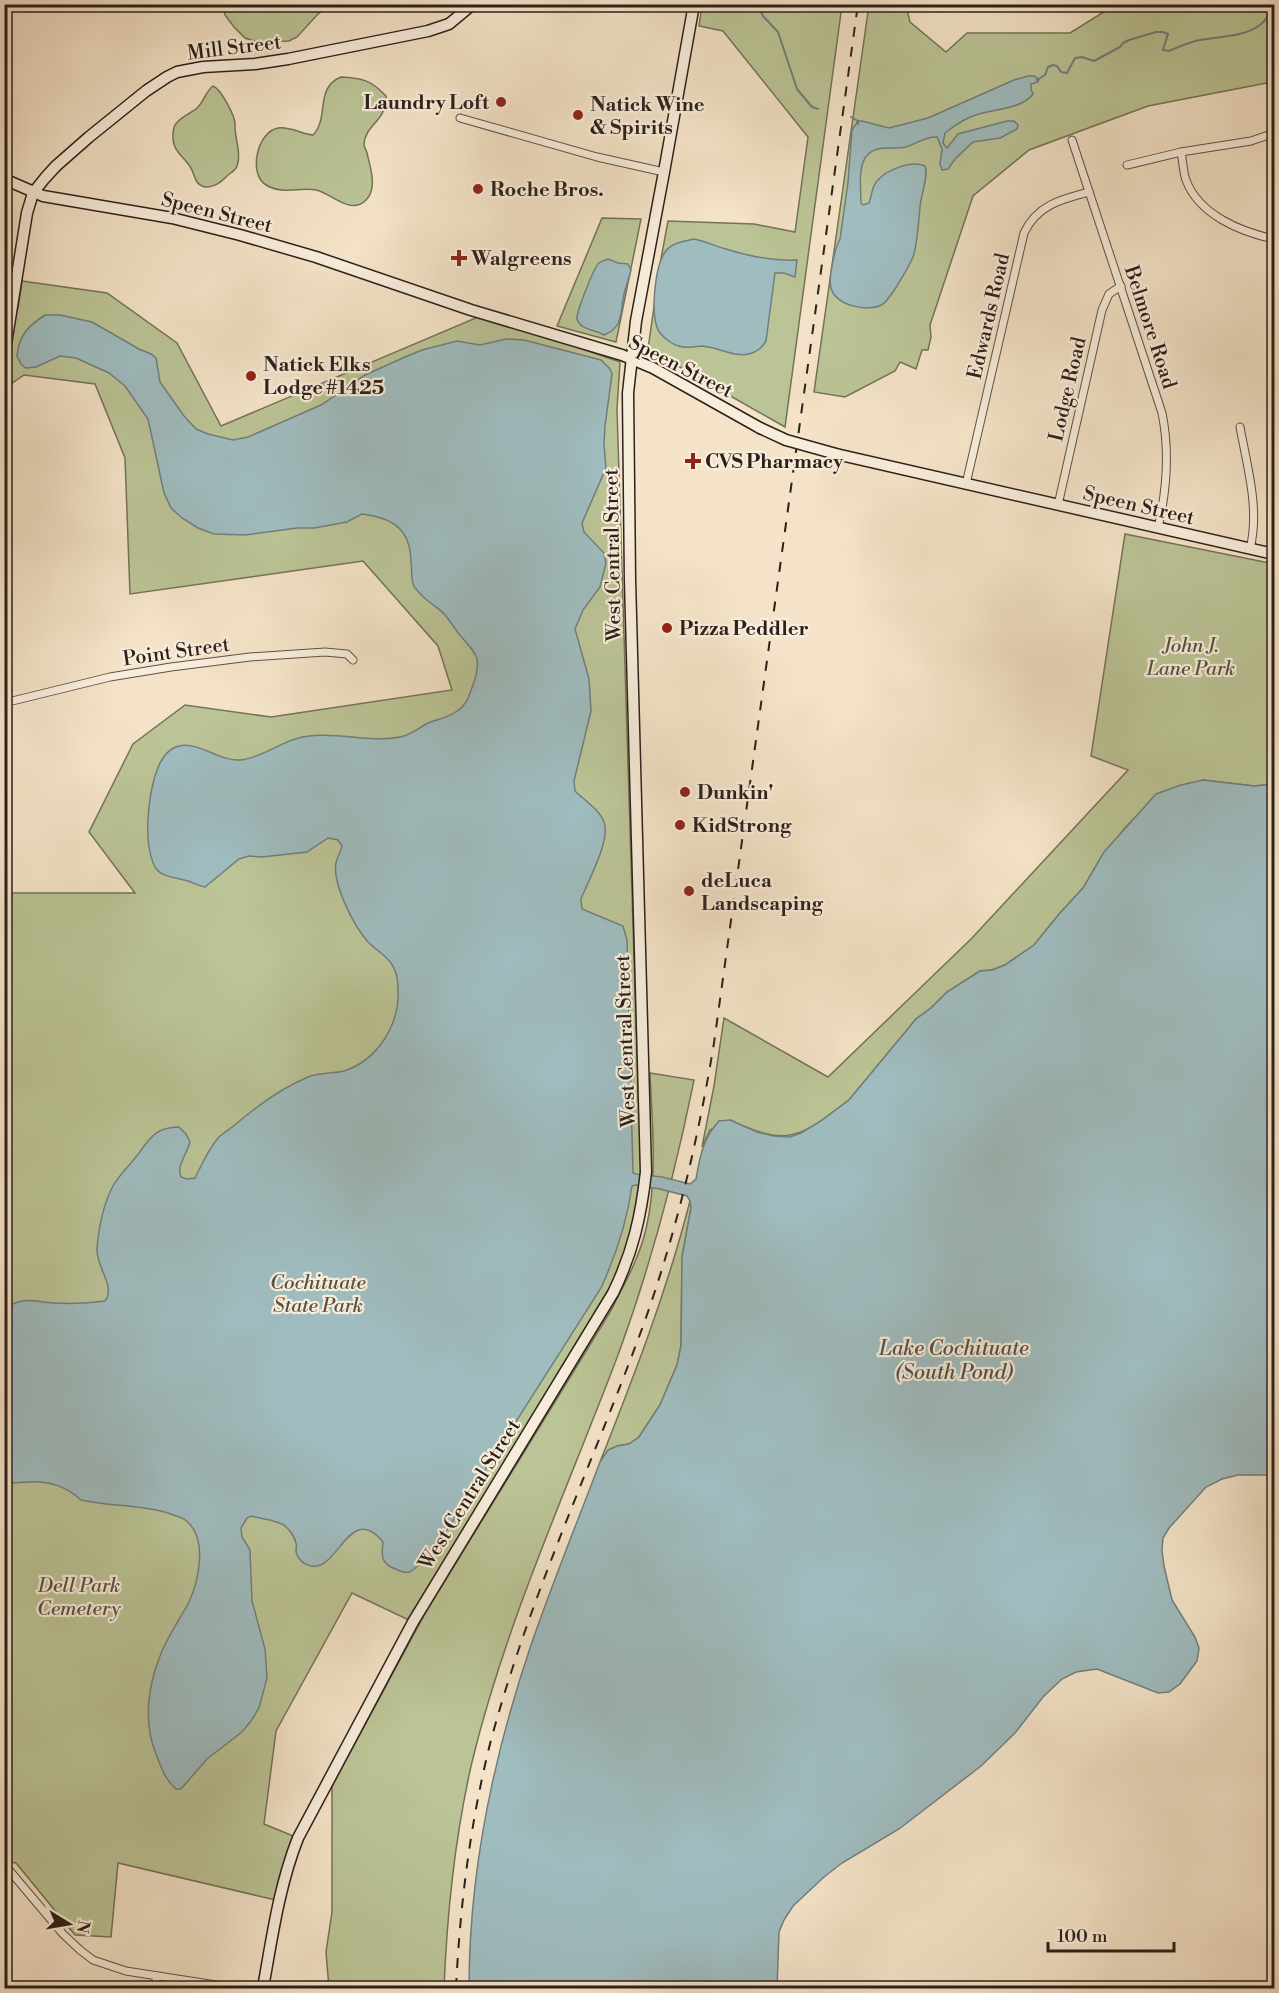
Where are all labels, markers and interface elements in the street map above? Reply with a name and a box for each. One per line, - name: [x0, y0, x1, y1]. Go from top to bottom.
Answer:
- street label: Mill Street: [186, 30, 283, 67]
- place label: Laundry Loft: [363, 91, 490, 116]
- place label: Natick Wine & Spirits: [590, 93, 705, 141]
- marker: Laundry Loft: [494, 95, 508, 109]
- marker: Natick Wine & Spirits: [571, 108, 585, 122]
- place label: Roche Bros.: [490, 178, 604, 203]
- marker: Roche Bros.: [471, 182, 485, 196]
- street label: Speen Street: [158, 188, 275, 239]
- place label: Walgreens: [470, 247, 572, 272]
- street label: Edwards Road: [963, 250, 1016, 382]
- marker: Walgreens: [452, 251, 466, 265]
- street label: Belmore Road: [1118, 262, 1181, 393]
- street label: Speen Street: [624, 330, 737, 404]
- street label: Lodge Road: [1044, 334, 1093, 444]
- place label: Natick Elks Lodge #1425: [263, 353, 384, 401]
- marker: Natick Elks Lodge #1425: [244, 369, 258, 383]
- place label: CVS Pharmacy: [705, 450, 844, 475]
- marker: CVS Pharmacy: [686, 454, 700, 468]
- street label: West Central Street: [599, 468, 628, 643]
- street label: Speen Street: [1081, 482, 1197, 531]
- place label: Pizza Peddler: [679, 617, 809, 642]
- marker: Pizza Peddler: [660, 621, 674, 635]
- street label: Point Street: [121, 633, 231, 672]
- park label: John J. Lane Park: [1146, 634, 1235, 682]
- place label: Dunkin': [697, 781, 774, 806]
- marker: Dunkin': [678, 785, 692, 799]
- place label: KidStrong: [692, 814, 792, 839]
- marker: KidStrong: [673, 818, 687, 832]
- place label: deLuca Landscaping: [701, 869, 823, 917]
- marker: deLuca Landscaping: [682, 884, 696, 898]
- street label: West Central Street: [611, 954, 642, 1129]
- park label: Cochituate State Park: [270, 1271, 367, 1319]
- water label: Lake Cochituate (South Pond): [878, 1336, 1029, 1386]
- street label: West Central Street: [413, 1415, 527, 1576]
- park label: Dell Park Cemetery: [37, 1574, 121, 1622]
- north arrow: [39, 1894, 99, 1954]
- scale bar: [1048, 1915, 1174, 1953]
- text: N: [72, 1919, 94, 1935]
- text: 100 m: [1057, 1925, 1108, 1948]

